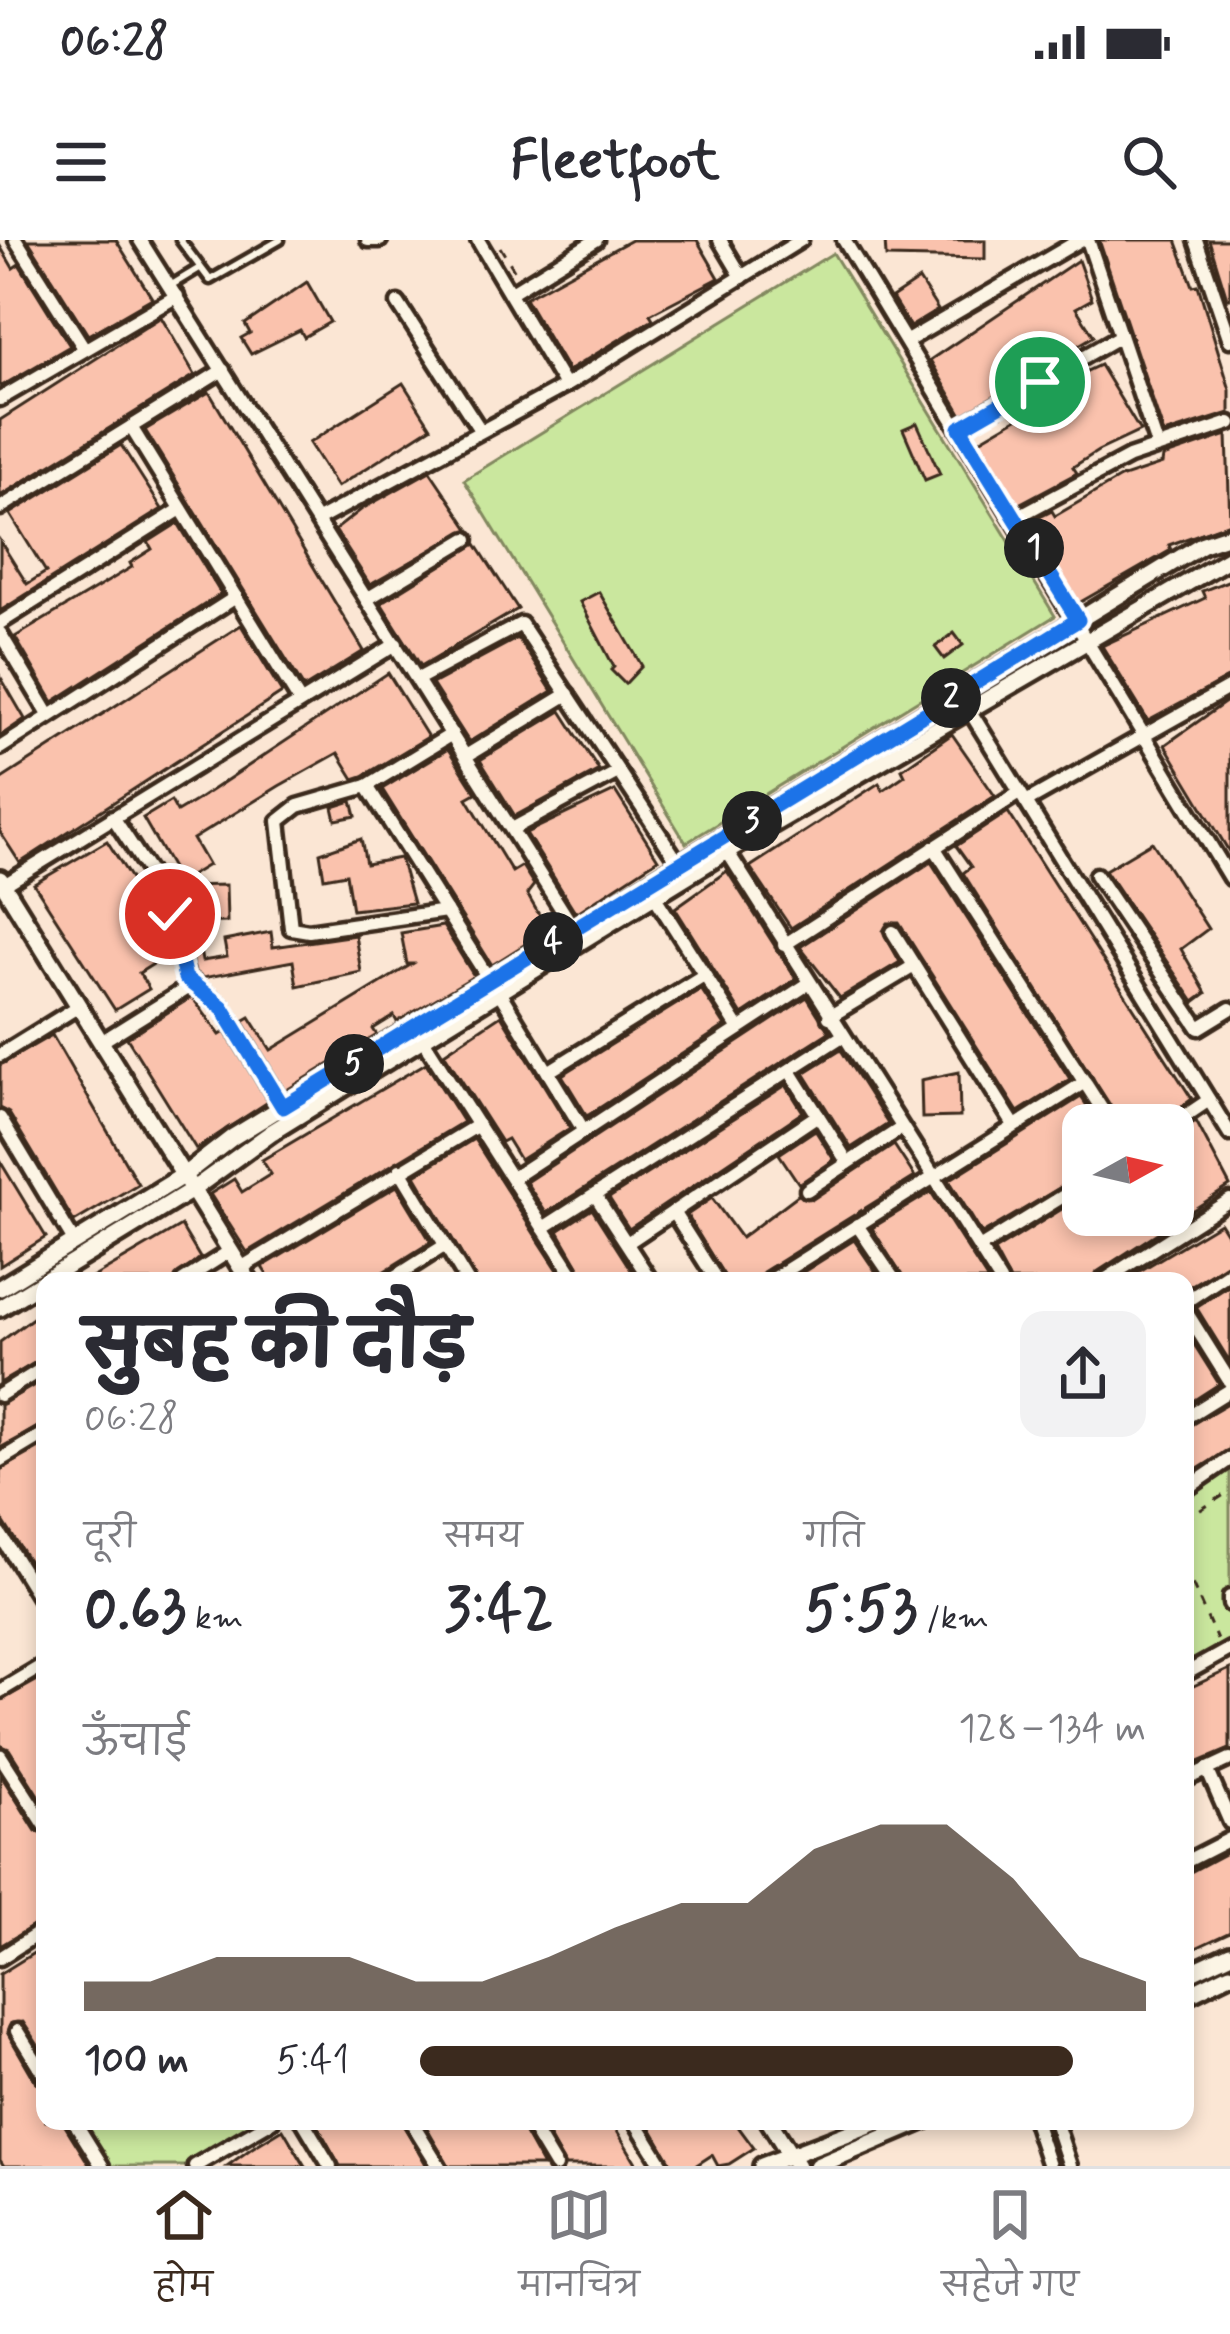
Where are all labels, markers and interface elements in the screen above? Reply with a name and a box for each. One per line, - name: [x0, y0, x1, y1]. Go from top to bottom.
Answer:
- text: 06:28: [60, 13, 169, 72]
- text: Fleetfoot: [510, 127, 720, 198]
- icon: menu: [48, 129, 114, 195]
- icon: search: [1116, 129, 1182, 195]
- pin: [989, 331, 1091, 433]
- icon: arrive: [1007, 349, 1073, 415]
- pin: 1: [1004, 518, 1064, 578]
- text: 1: [1027, 526, 1041, 570]
- pin: 2: [921, 668, 981, 728]
- text: 2: [943, 676, 959, 720]
- pin: 3: [722, 791, 782, 851]
- text: 3: [745, 799, 759, 843]
- pin: [119, 863, 221, 965]
- icon: check: [137, 881, 203, 947]
- pin: 4: [523, 912, 583, 972]
- text: 4: [543, 920, 563, 964]
- pin: 5: [324, 1034, 384, 1094]
- text: 5: [344, 1042, 364, 1086]
- north arrow: [1062, 1104, 1194, 1236]
- map controls: [1062, 1104, 1194, 1236]
- text: सुबह की दौड़: [84, 1306, 469, 1392]
- button: share: [1020, 1311, 1146, 1437]
- text: 06:28: [84, 1394, 178, 1445]
- text: दूरी: [84, 1516, 136, 1560]
- text: समय: [444, 1516, 523, 1560]
- text: गति: [804, 1516, 864, 1560]
- text: 0.63: [84, 1572, 186, 1651]
- text: 3:42: [444, 1572, 554, 1651]
- text: 5:53: [804, 1572, 917, 1651]
- text: km: [186, 1597, 243, 1641]
- text: /km: [917, 1597, 989, 1641]
- text: 128–134 m: [958, 1704, 1146, 1755]
- text: ऊँचाई: [84, 1718, 189, 1769]
- text: 100 m: [84, 2036, 189, 2087]
- text: 5:41: [276, 2036, 349, 2087]
- tab: होम: [151, 2182, 217, 2321]
- tab: मानचित्र: [519, 2182, 640, 2321]
- tab: सहेजे गए: [942, 2182, 1079, 2321]

